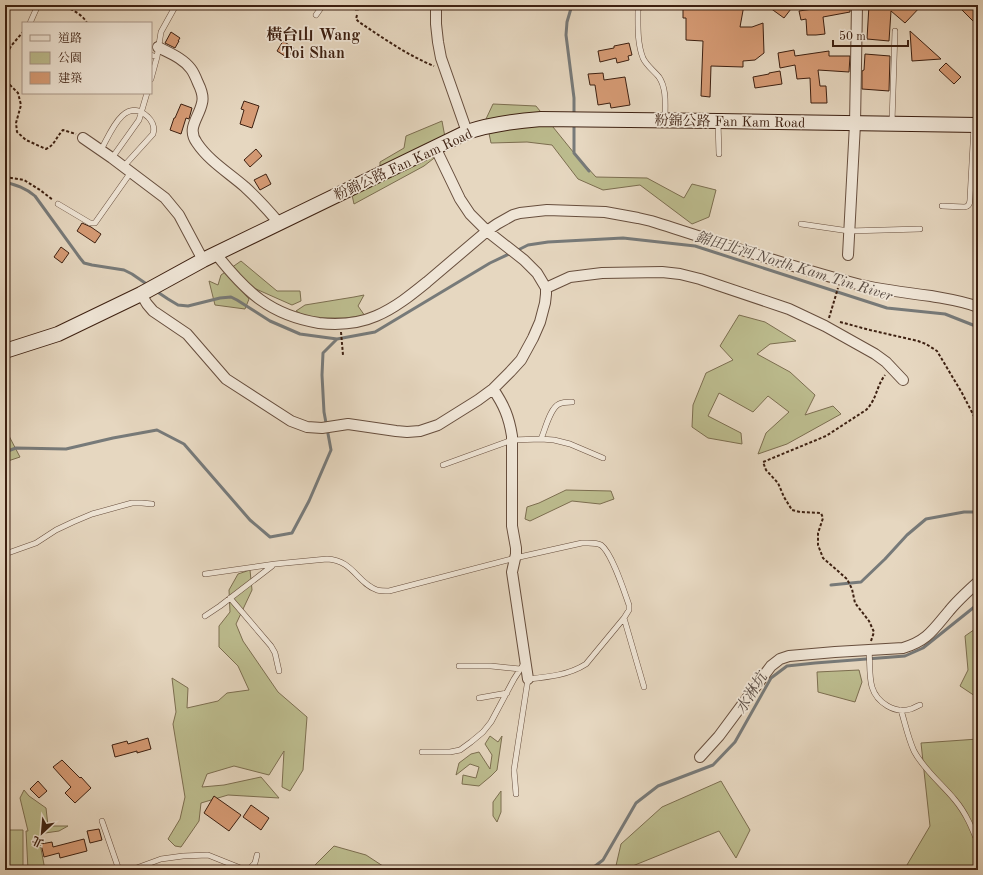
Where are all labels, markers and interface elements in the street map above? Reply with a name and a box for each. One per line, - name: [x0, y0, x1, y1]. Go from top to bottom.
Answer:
- legend: [22, 22, 152, 94]
- scale bar: [833, 22, 908, 48]
- district label: 橫台山 Wang Toi Shan: [266, 26, 360, 62]
- text: 50 m: [839, 30, 866, 43]
- text: 道路: [58, 31, 82, 45]
- text: 公園: [58, 51, 82, 65]
- text: 建築: [58, 71, 82, 85]
- street label: 粉錦公路 Fan Kam Road: [655, 113, 805, 130]
- street label: 粉錦公路 Fan Kam Road: [332, 126, 475, 203]
- water label: 錦田北河 North Kam Tin River: [693, 228, 895, 305]
- water label: 水淋坑: [732, 668, 772, 717]
- north arrow: [22, 813, 62, 853]
- text: 北: [30, 833, 46, 850]

